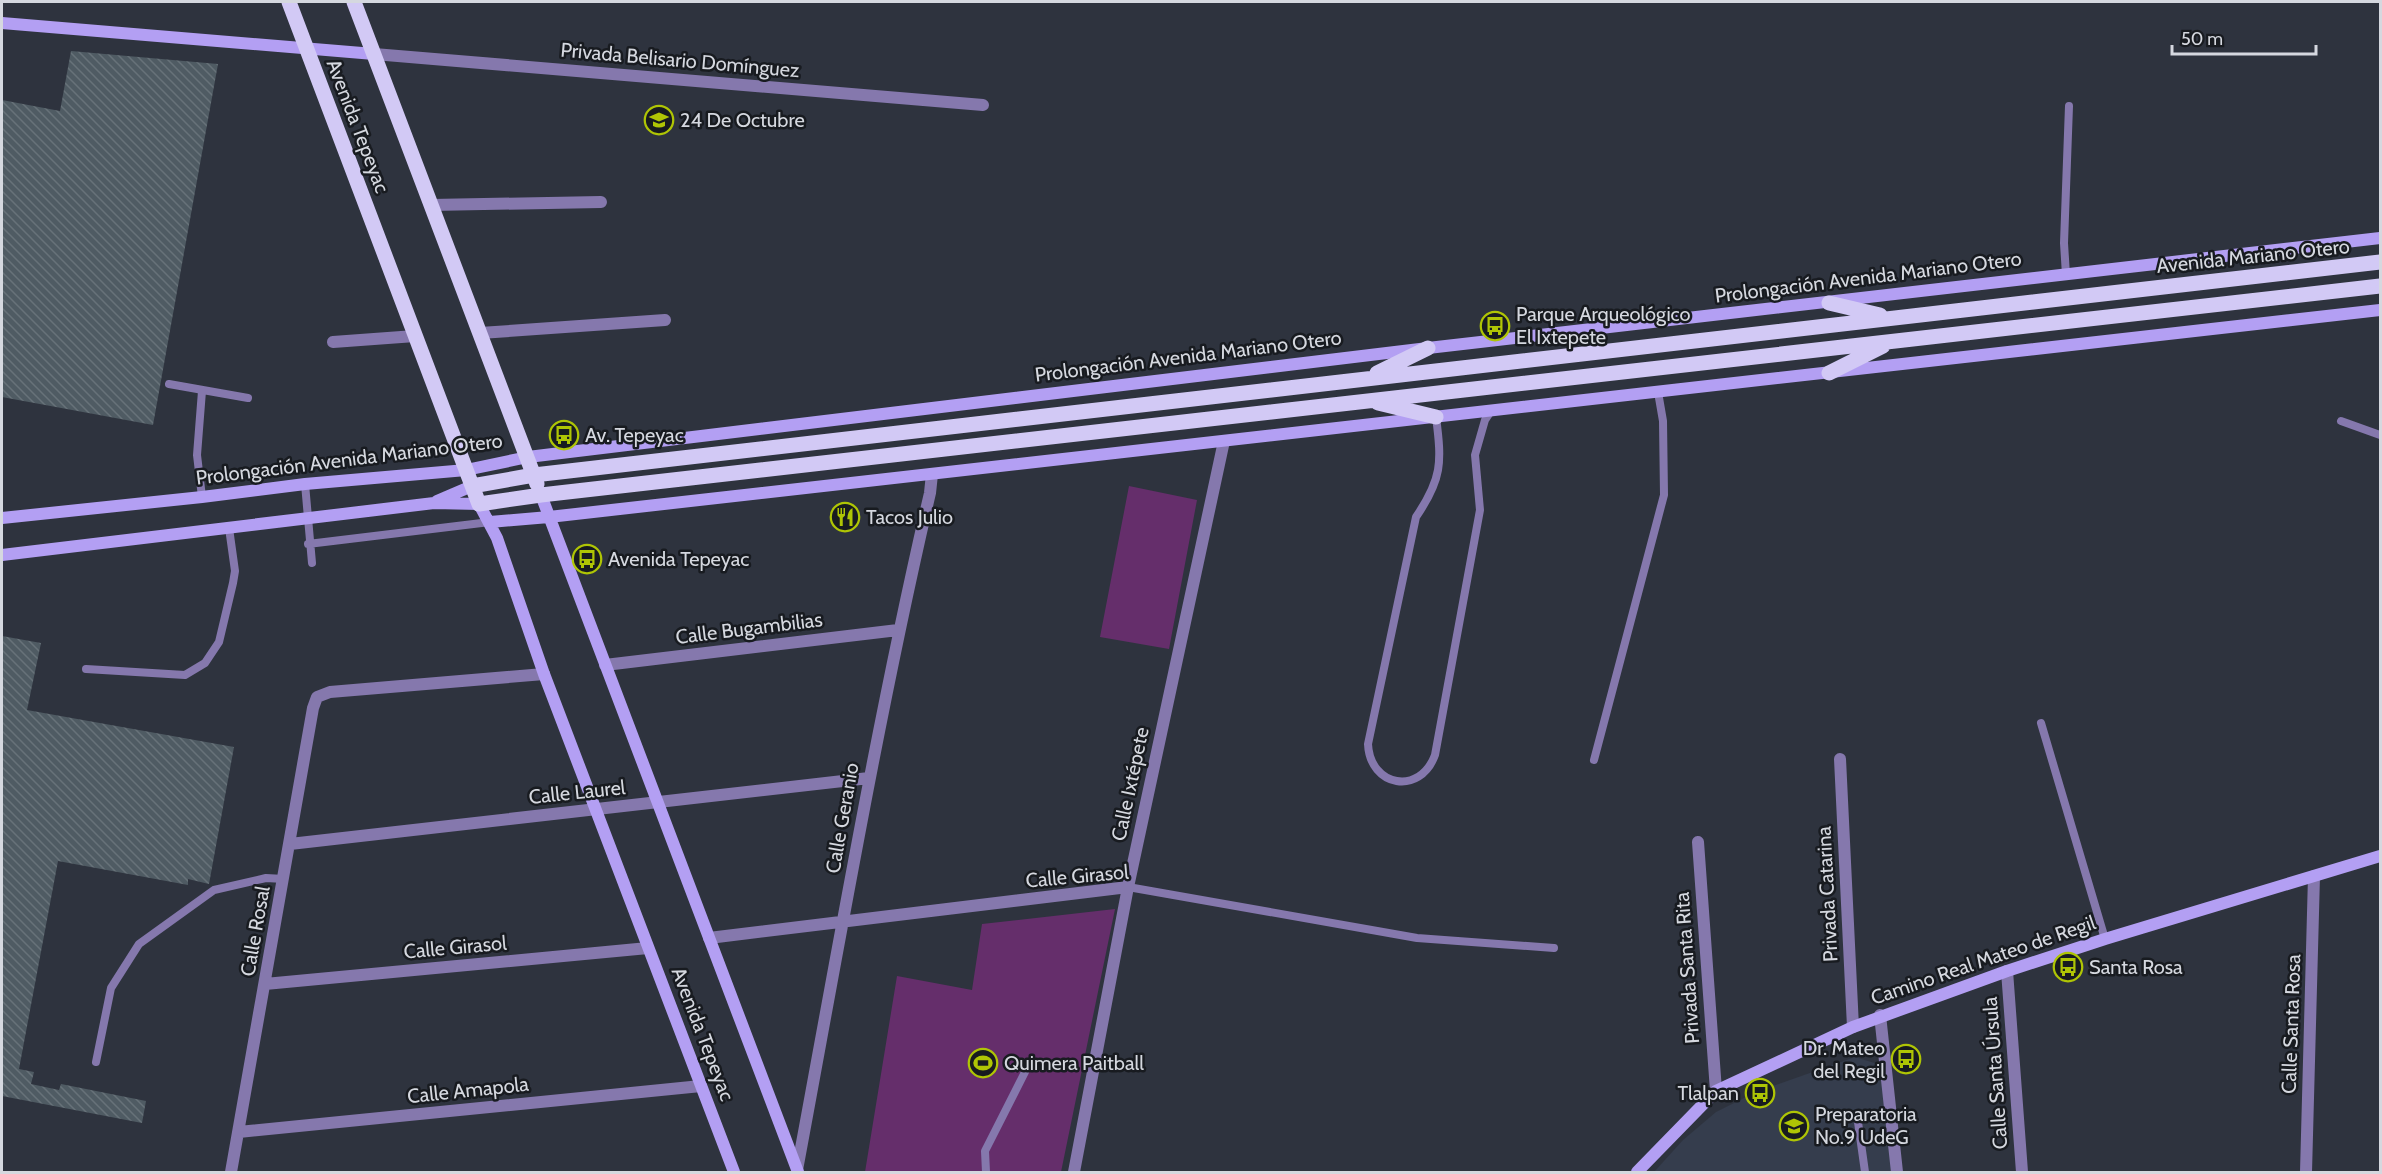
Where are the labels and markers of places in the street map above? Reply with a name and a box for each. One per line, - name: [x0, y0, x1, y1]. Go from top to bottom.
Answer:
- school or university icon: 24 De Octubre: [643, 104, 675, 136]
- place label: 24 De Octubre: [680, 108, 805, 132]
- place label: Parque Arqueológico El Ixtepete: [1516, 302, 1691, 349]
- bus stop icon: Parque Arqueológico El Ixtepete: [1479, 310, 1511, 342]
- bus stop icon: Av. Tepeyac: [548, 419, 580, 451]
- place label: Av. Tepeyac: [585, 423, 684, 447]
- restaurant icon: Tacos Julio: [829, 501, 861, 533]
- place label: Tacos Julio: [866, 505, 953, 529]
- bus stop icon: Avenida Tepeyac: [571, 543, 603, 575]
- place label: Avenida Tepeyac: [608, 547, 749, 571]
- bus stop icon: Santa Rosa: [2052, 951, 2084, 983]
- place label: Santa Rosa: [2089, 955, 2183, 979]
- place label: Dr. Mateo del Regil: [1803, 1036, 1885, 1083]
- bus stop icon: Dr. Mateo del Regil: [1890, 1043, 1922, 1075]
- sports icon: Quimera Paitball: [967, 1047, 999, 1079]
- place label: Quimera Paitball: [1004, 1051, 1144, 1075]
- bus stop icon: Tlalpan: [1744, 1077, 1776, 1109]
- place label: Tlalpan: [1678, 1081, 1739, 1105]
- place label: Preparatoria No.9 UdeG: [1815, 1102, 1917, 1149]
- school or university icon: Preparatoria No.9 UdeG: [1778, 1110, 1810, 1142]

